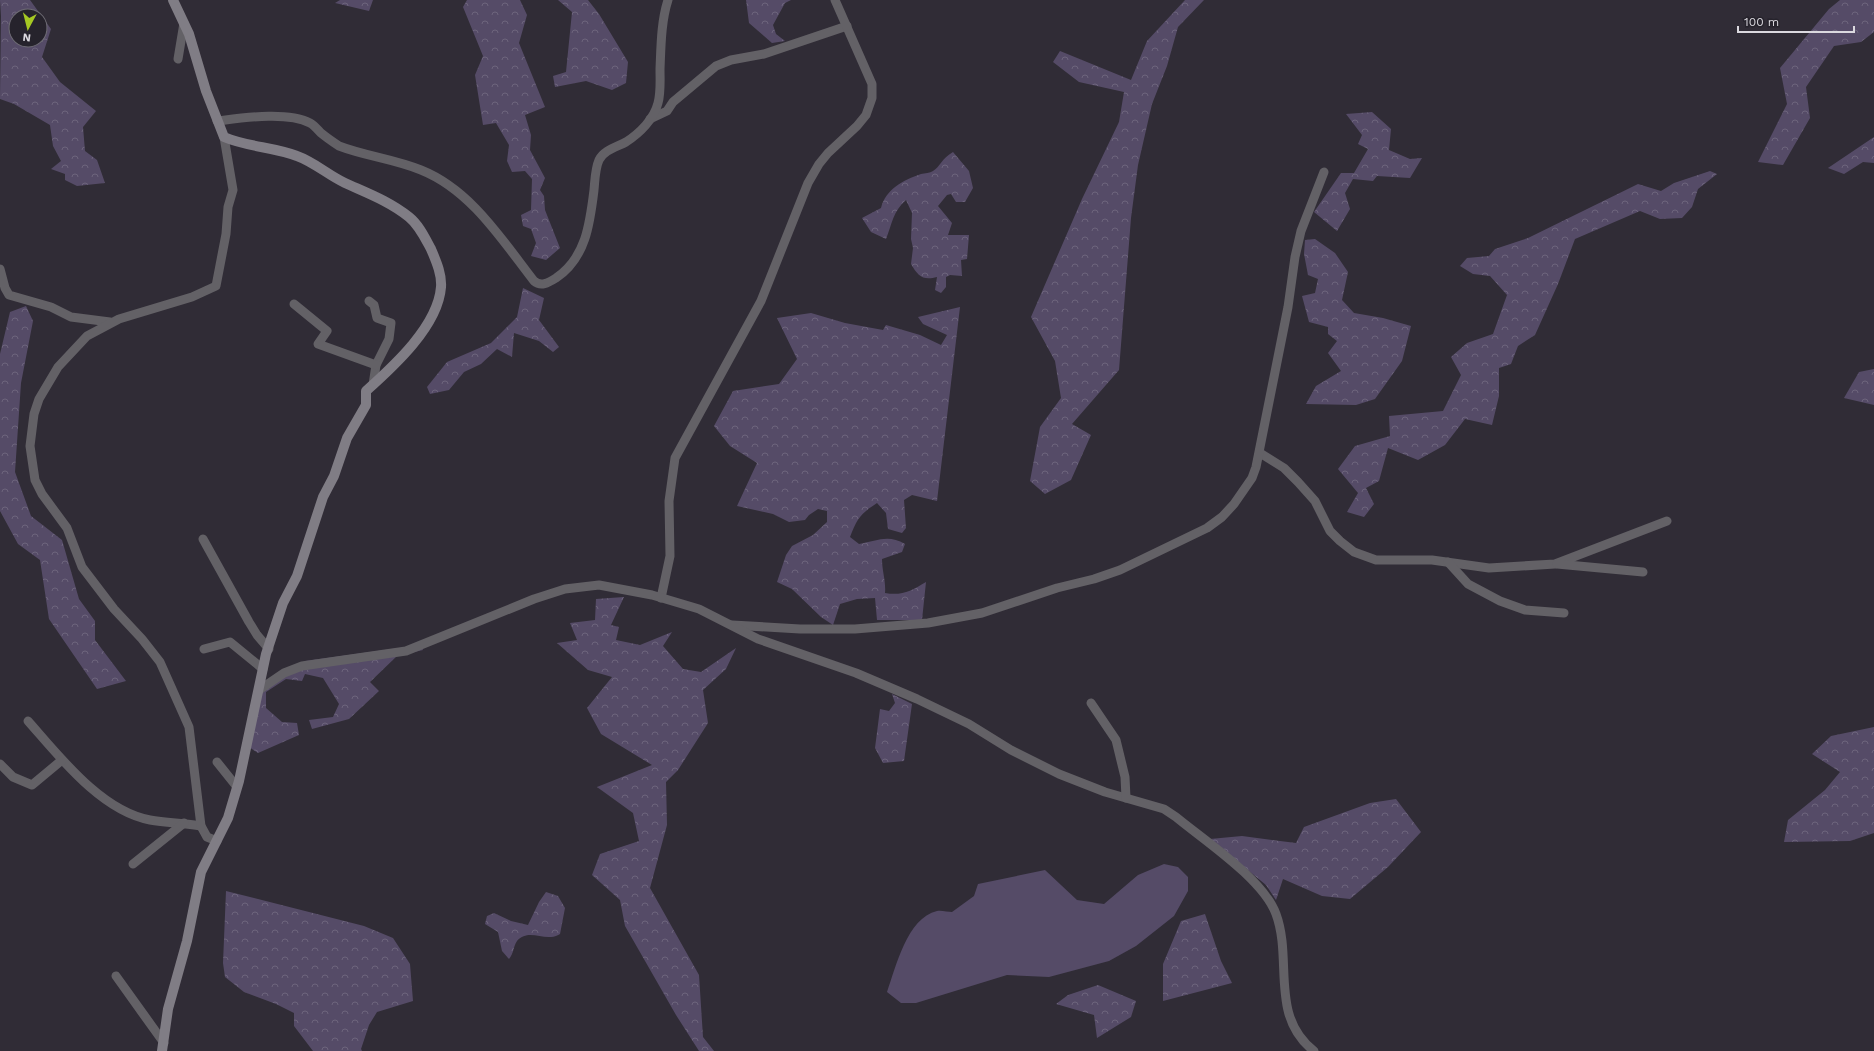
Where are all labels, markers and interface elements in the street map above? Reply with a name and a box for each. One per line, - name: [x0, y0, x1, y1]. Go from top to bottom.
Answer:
- north arrow: [8, 8, 48, 48]
- scale bar: [1738, 8, 1854, 34]
- text: 100 m: [1744, 15, 1779, 29]
- text: N: [22, 30, 32, 44]

